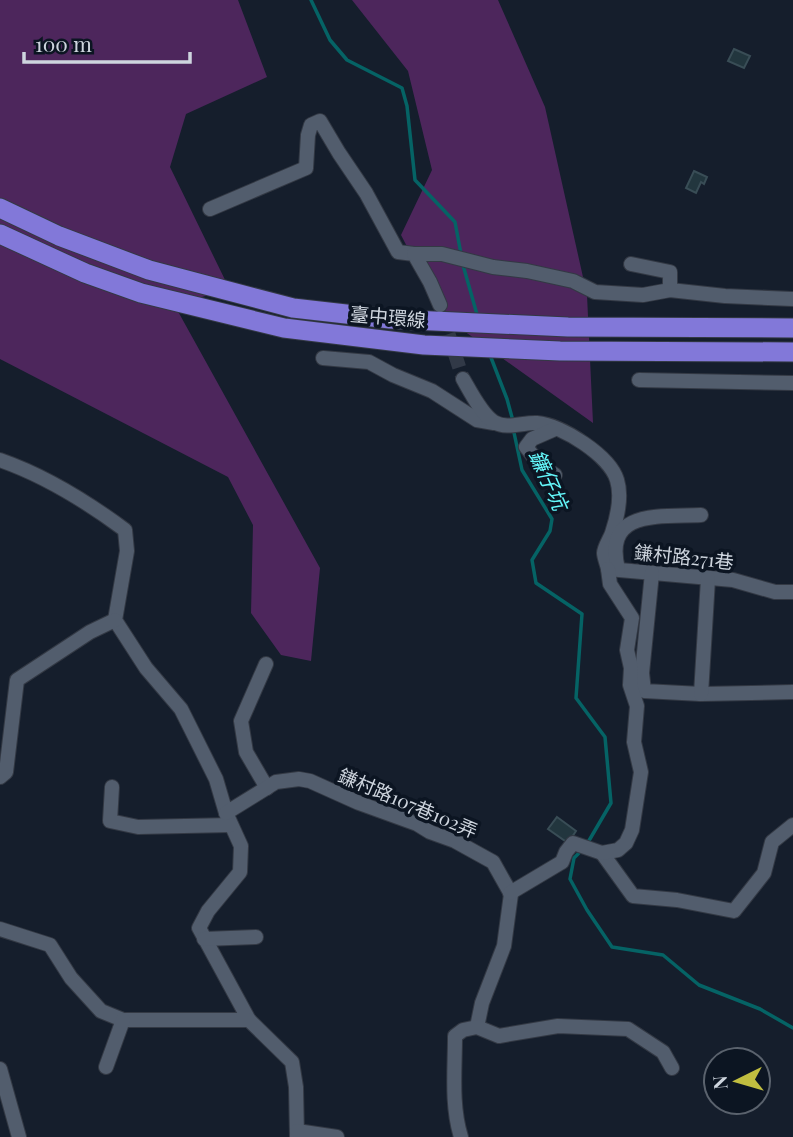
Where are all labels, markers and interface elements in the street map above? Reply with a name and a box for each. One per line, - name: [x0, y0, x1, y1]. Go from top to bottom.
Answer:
- scale bar: [24, 21, 191, 65]
- text: 100 m: [35, 29, 92, 57]
- street label: 臺中環線: [349, 300, 427, 332]
- water label: 鐮仔坑: [524, 445, 577, 516]
- street label: 鎌村路271巷: [633, 538, 735, 574]
- street label: 鎌村路107巷102弄: [335, 761, 482, 843]
- north arrow: [702, 1046, 772, 1116]
- text: N: [705, 1074, 733, 1091]

